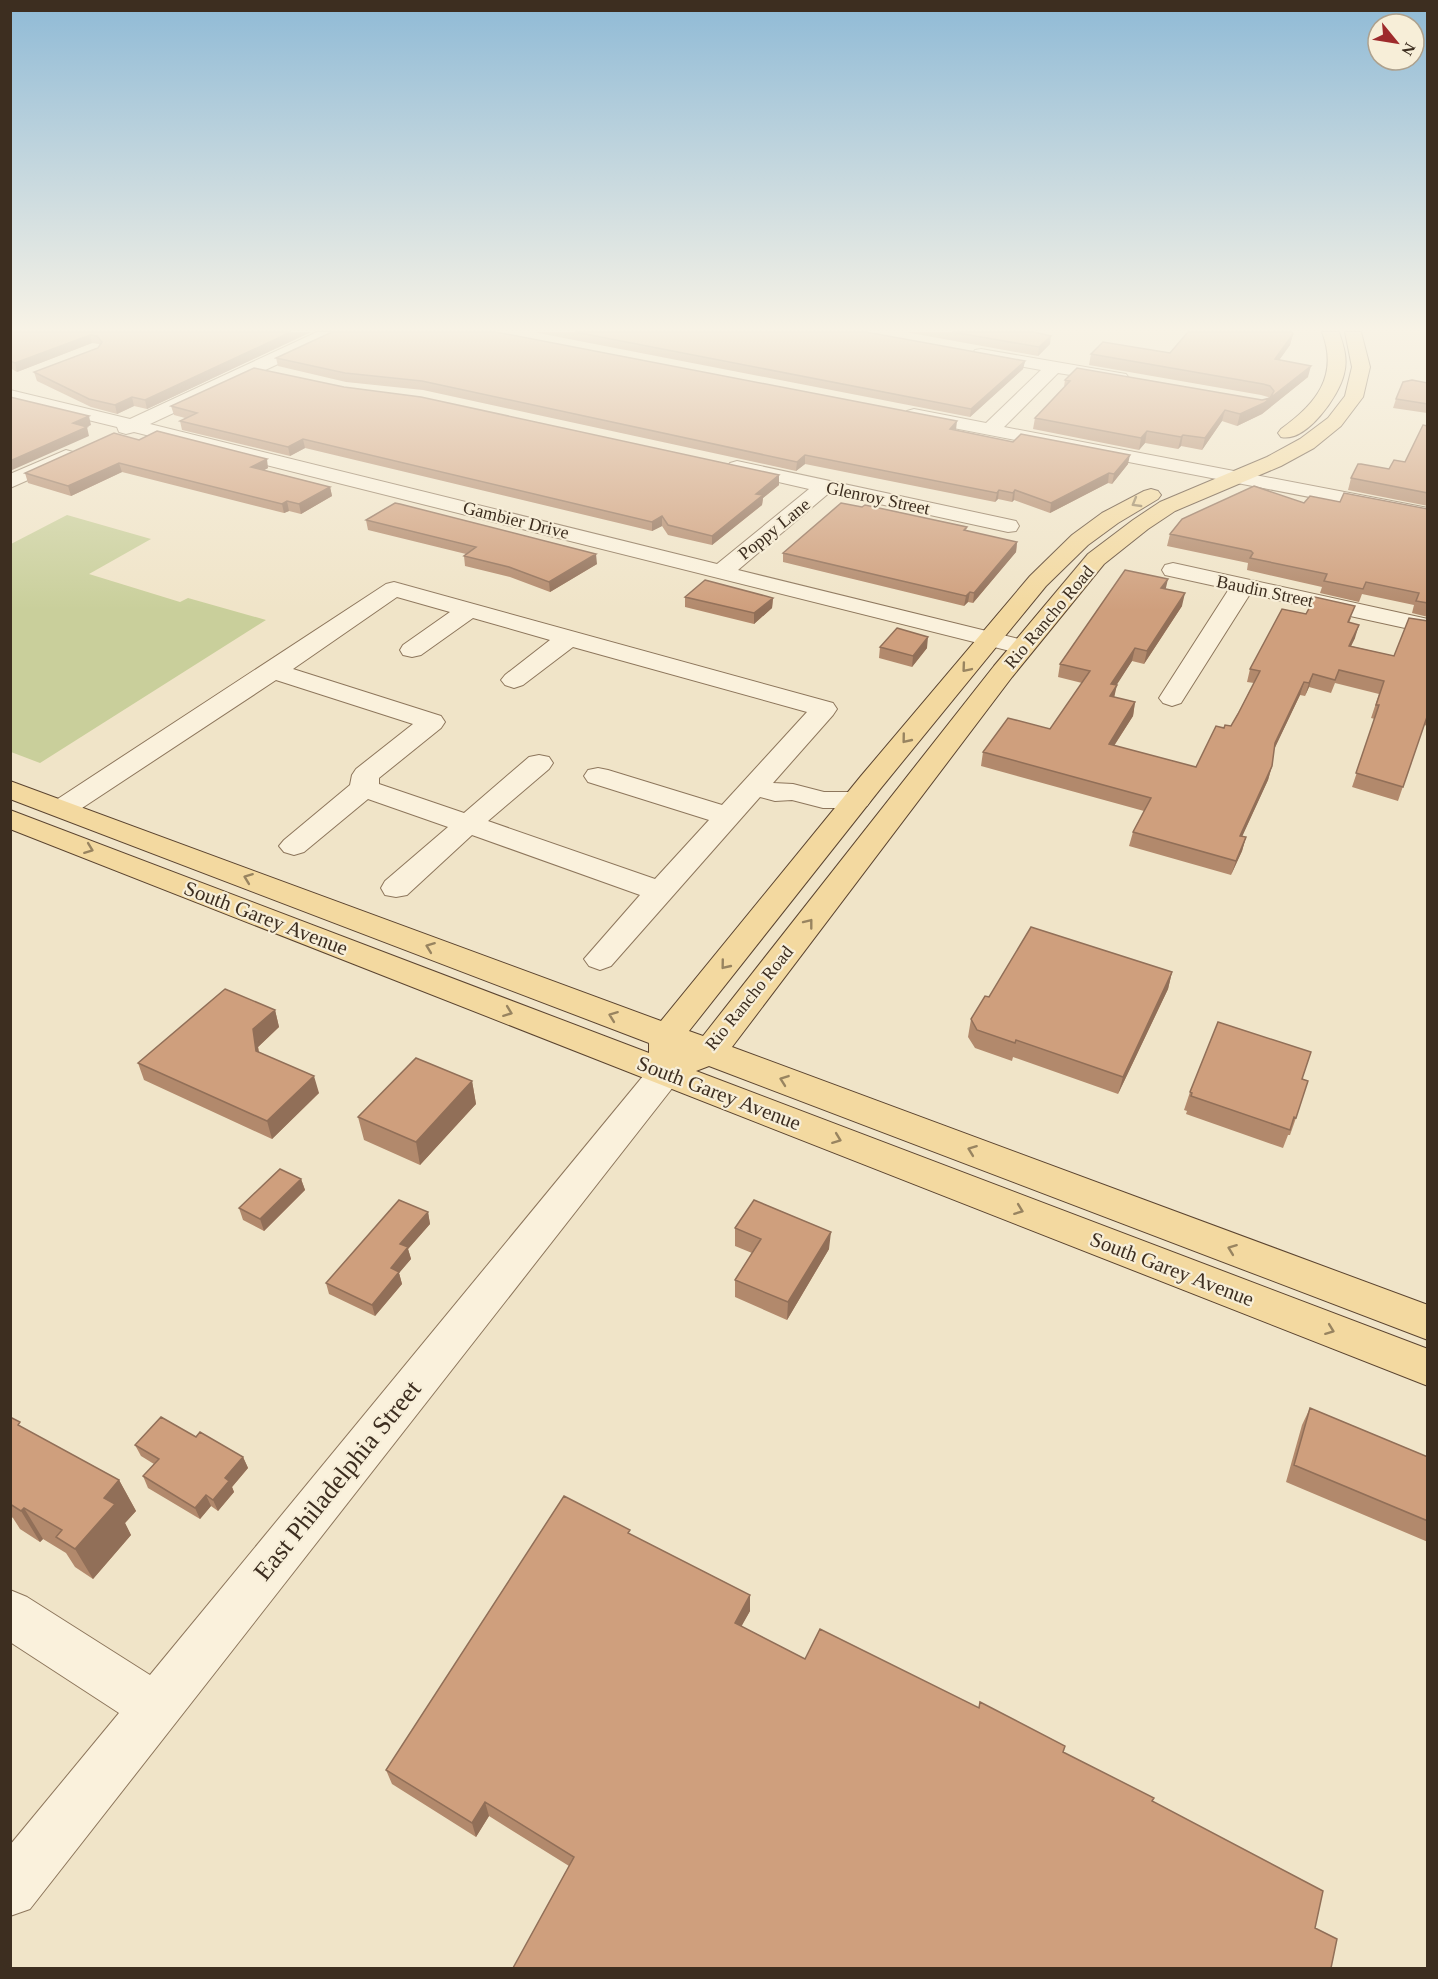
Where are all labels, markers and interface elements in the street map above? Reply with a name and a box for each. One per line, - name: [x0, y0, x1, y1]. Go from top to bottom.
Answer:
- north arrow: [1366, 12, 1426, 72]
- text: N: [1398, 40, 1419, 59]
- street label: Glenroy Street: [824, 477, 932, 519]
- street label: Poppy Lane: [734, 494, 814, 564]
- one-way arrow: [1132, 496, 1142, 507]
- street label: Gambier Drive: [461, 497, 571, 543]
- street label: Rio Rancho Road: [1000, 562, 1098, 672]
- street label: Baudin Street: [1215, 571, 1315, 611]
- one-way arrow: [962, 661, 973, 672]
- one-way arrow: [903, 733, 914, 744]
- one-way arrow: [83, 842, 94, 855]
- one-way arrow: [243, 873, 253, 886]
- street label: South Garey Avenue: [181, 876, 351, 960]
- one-way arrow: [802, 918, 813, 929]
- one-way arrow: [425, 942, 436, 954]
- street label: Rio Rancho Road: [701, 942, 797, 1054]
- one-way arrow: [721, 958, 732, 969]
- one-way arrow: [502, 1005, 513, 1017]
- one-way arrow: [608, 1010, 618, 1023]
- street label: South Garey Avenue: [634, 1051, 804, 1135]
- one-way arrow: [779, 1075, 790, 1088]
- one-way arrow: [831, 1132, 842, 1144]
- one-way arrow: [967, 1145, 978, 1157]
- one-way arrow: [1013, 1202, 1023, 1215]
- street label: South Garey Avenue: [1087, 1227, 1257, 1311]
- one-way arrow: [1228, 1244, 1239, 1256]
- one-way arrow: [1323, 1323, 1334, 1335]
- street label: East Philadelphia Street: [248, 1374, 427, 1586]

